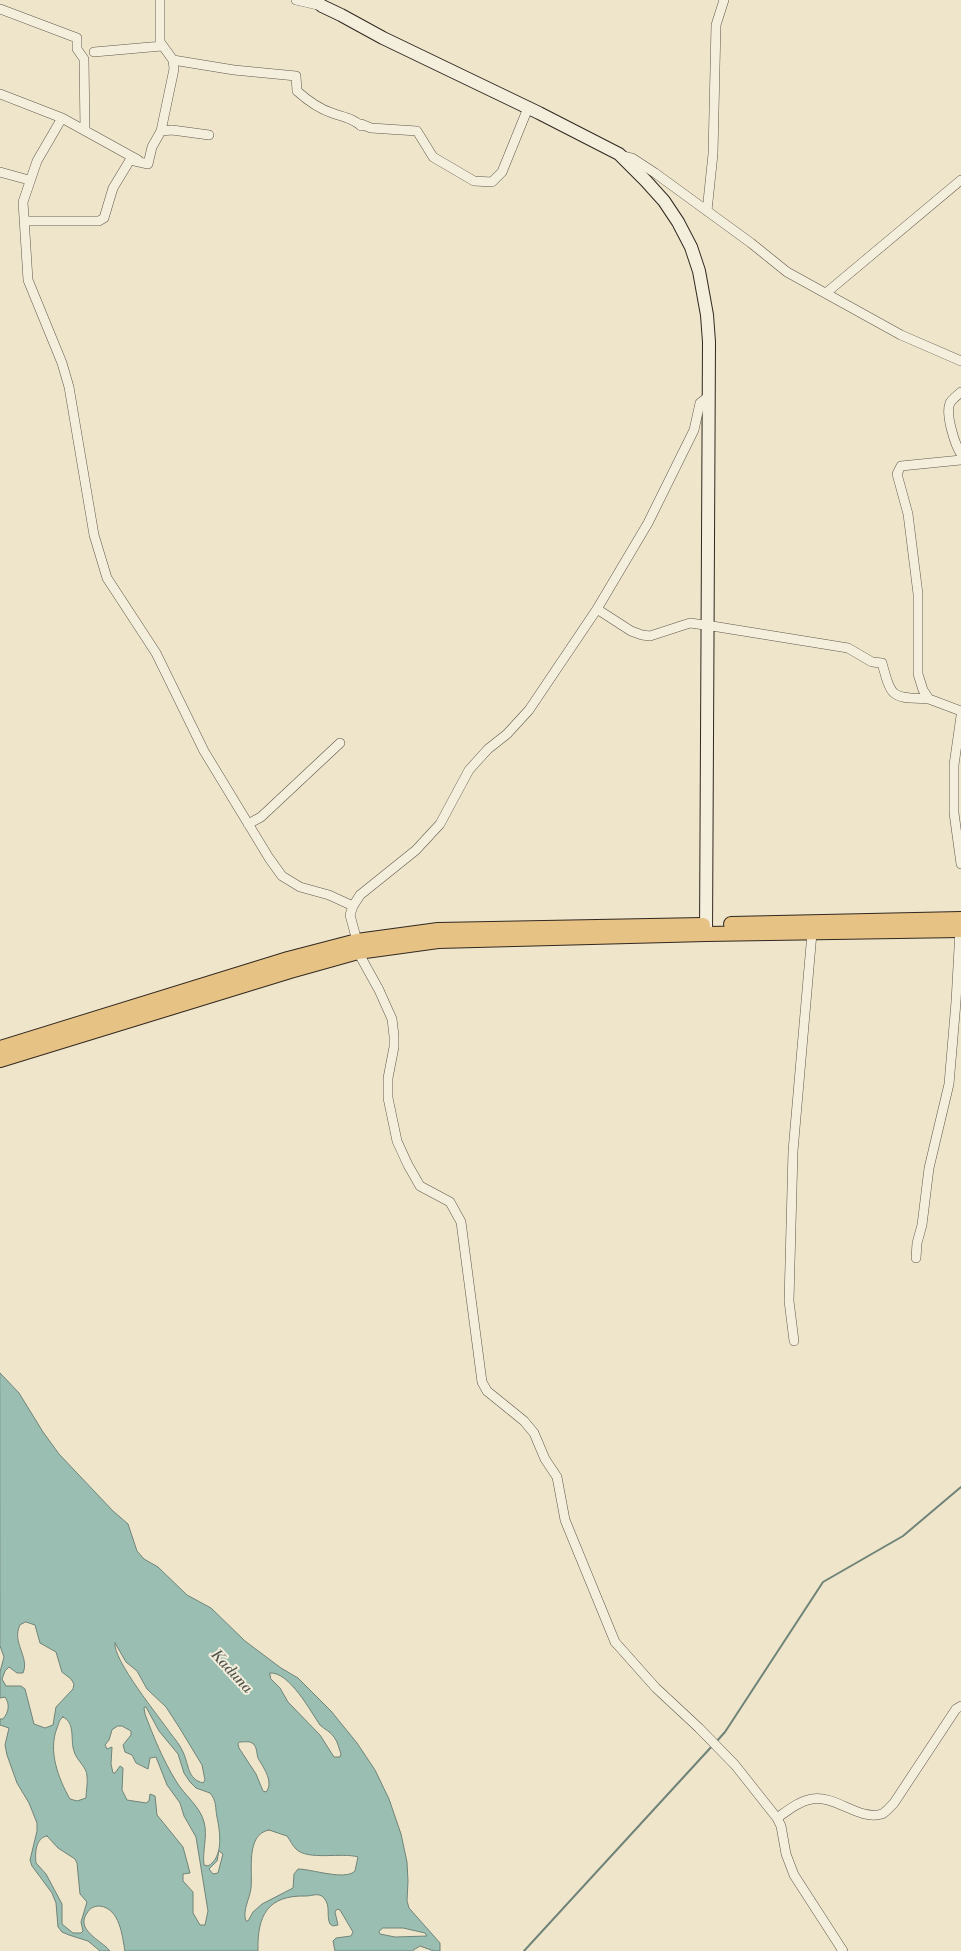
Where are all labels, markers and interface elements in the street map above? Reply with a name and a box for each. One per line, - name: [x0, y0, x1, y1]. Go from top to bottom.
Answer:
- water label: Kaduna: [206, 1647, 256, 1697]

